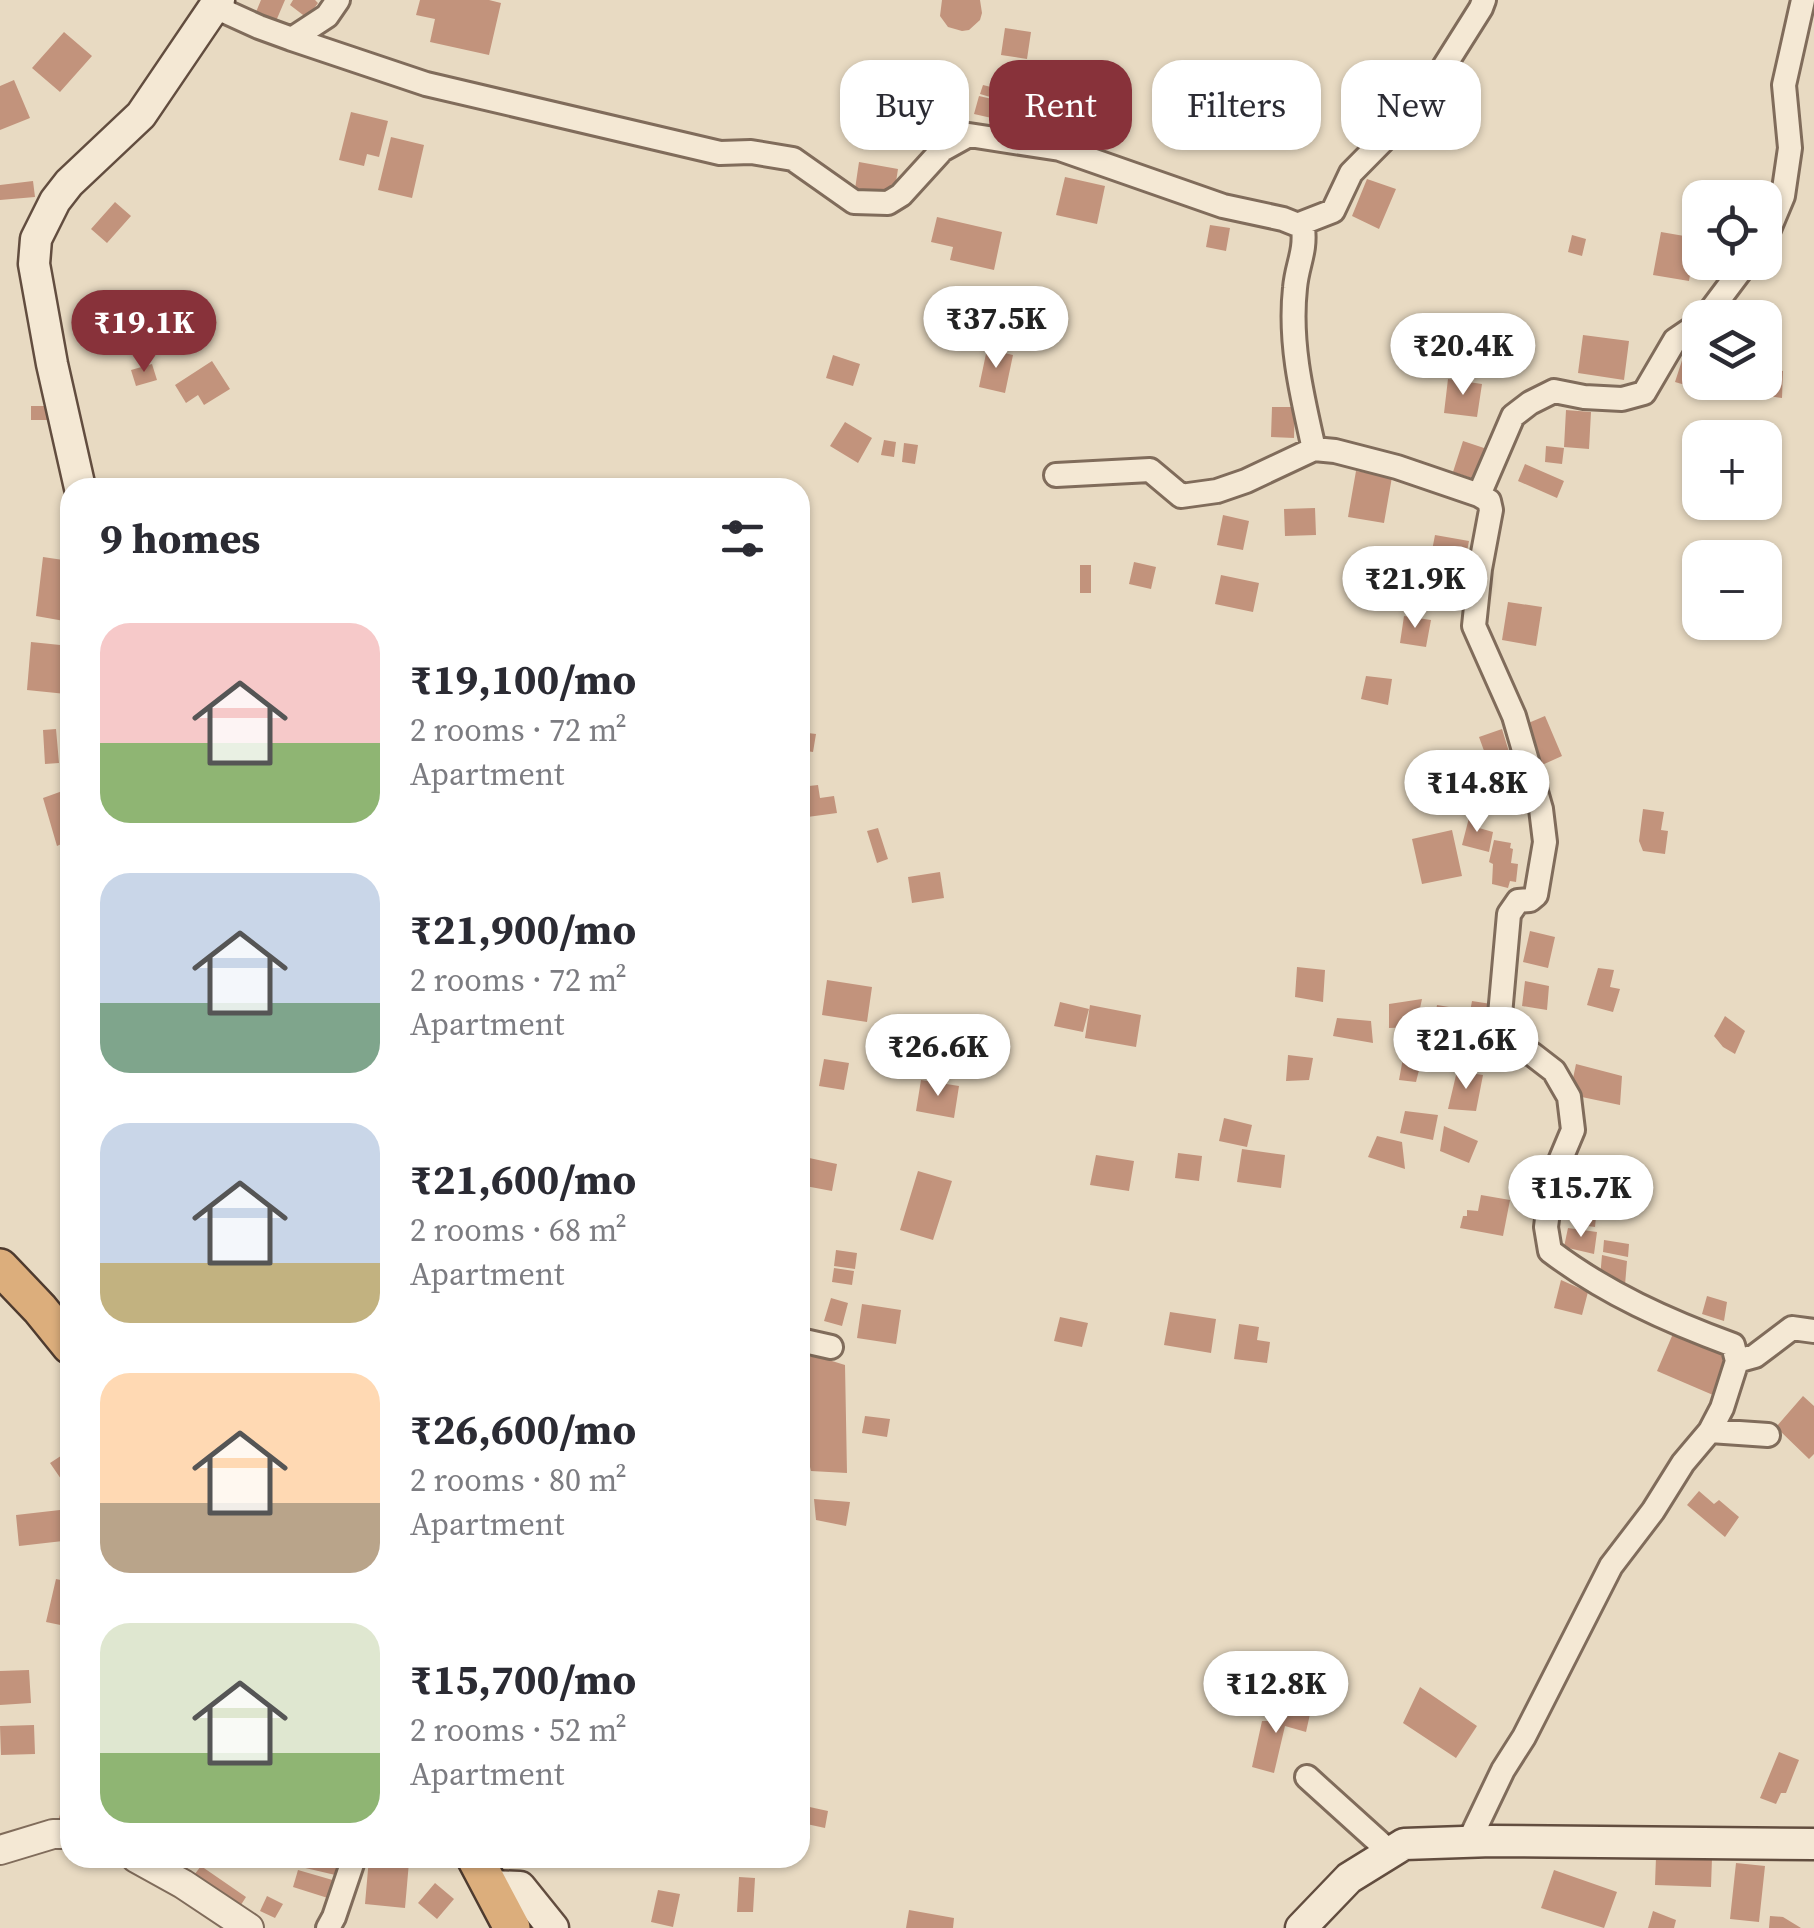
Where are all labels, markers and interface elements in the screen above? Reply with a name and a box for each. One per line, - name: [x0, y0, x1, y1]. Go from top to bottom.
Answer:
- chip: Buy: [840, 60, 969, 150]
- chip: Rent: [989, 60, 1132, 150]
- chip: Filters: [1152, 60, 1321, 150]
- chip: New: [1341, 60, 1481, 150]
- map controls: [1682, 180, 1782, 640]
- button: locate: [1682, 180, 1782, 280]
- pin: ₹37.5K: [915, 286, 1077, 371]
- pin: ₹19.1K: [63, 290, 225, 375]
- text: ₹37.5K: [945, 296, 1047, 340]
- text: ₹19.1K: [93, 300, 195, 344]
- button: layers: [1682, 300, 1782, 400]
- pin: ₹20.4K: [1382, 313, 1544, 398]
- text: ₹20.4K: [1412, 323, 1514, 367]
- button: +: [1682, 420, 1782, 520]
- text: 9 homes: [100, 509, 260, 567]
- icon: filters: [715, 511, 770, 566]
- button: −: [1682, 540, 1782, 640]
- pin: ₹21.9K: [1334, 546, 1496, 631]
- text: ₹21.9K: [1364, 556, 1466, 600]
- text: ₹19,100/mo: [410, 650, 636, 708]
- icon: home: [180, 663, 300, 783]
- text: 2 rooms · 72 m²: [410, 708, 627, 752]
- pin: ₹14.8K: [1396, 750, 1558, 835]
- text: Apartment: [410, 752, 564, 796]
- text: ₹14.8K: [1426, 760, 1528, 804]
- text: ₹21,900/mo: [410, 900, 636, 958]
- icon: home: [180, 913, 300, 1033]
- text: 2 rooms · 72 m²: [410, 958, 627, 1002]
- text: Apartment: [410, 1002, 564, 1046]
- pin: ₹21.6K: [1385, 1007, 1547, 1092]
- pin: ₹26.6K: [857, 1014, 1019, 1099]
- text: ₹21.6K: [1415, 1017, 1517, 1061]
- text: ₹26.6K: [887, 1024, 989, 1068]
- text: ₹21,600/mo: [410, 1150, 636, 1208]
- pin: ₹15.7K: [1500, 1155, 1662, 1240]
- icon: home: [180, 1163, 300, 1283]
- text: ₹15.7K: [1530, 1165, 1632, 1209]
- text: 2 rooms · 68 m²: [410, 1208, 627, 1252]
- text: Apartment: [410, 1252, 564, 1296]
- text: ₹26,600/mo: [410, 1400, 636, 1458]
- icon: home: [180, 1413, 300, 1533]
- text: 2 rooms · 80 m²: [410, 1458, 627, 1502]
- text: Apartment: [410, 1502, 564, 1546]
- text: ₹15,700/mo: [410, 1650, 636, 1708]
- pin: ₹12.8K: [1195, 1651, 1357, 1736]
- text: ₹12.8K: [1225, 1661, 1327, 1705]
- icon: home: [180, 1663, 300, 1783]
- text: 2 rooms · 52 m²: [410, 1708, 627, 1752]
- text: Apartment: [410, 1752, 564, 1796]

